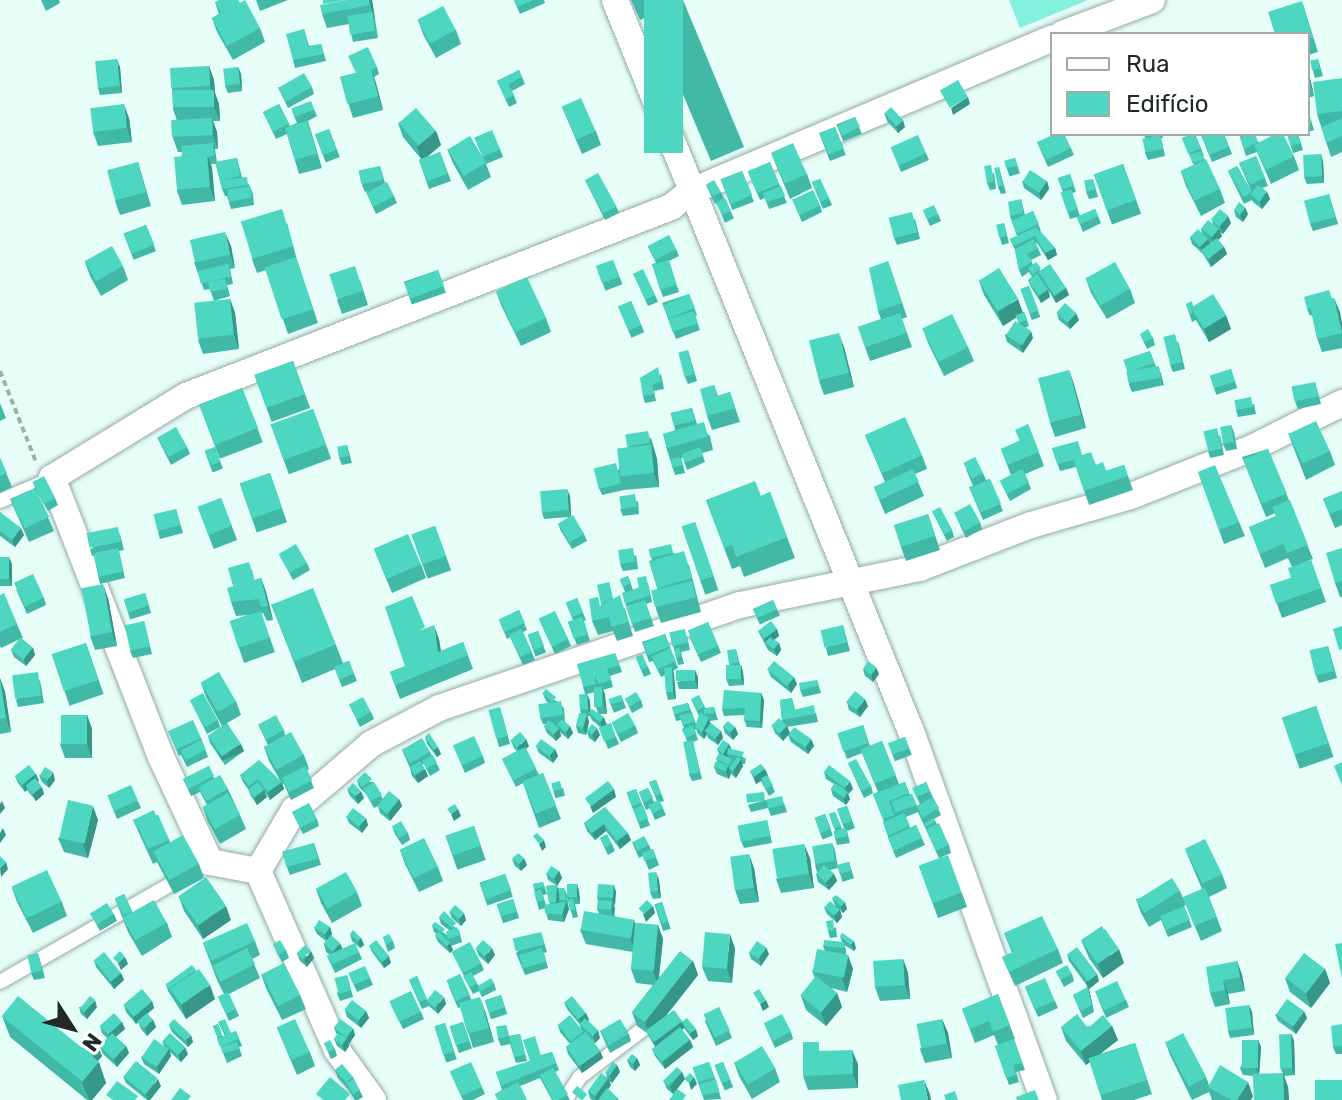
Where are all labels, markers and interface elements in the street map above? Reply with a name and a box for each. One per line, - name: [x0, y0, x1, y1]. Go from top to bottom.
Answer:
- legend: [1050, 32, 1310, 136]
- text: Rua: [1126, 50, 1169, 78]
- text: Edifício: [1126, 90, 1209, 118]
- north arrow: [32, 988, 112, 1068]
- text: N: [76, 1028, 107, 1057]

